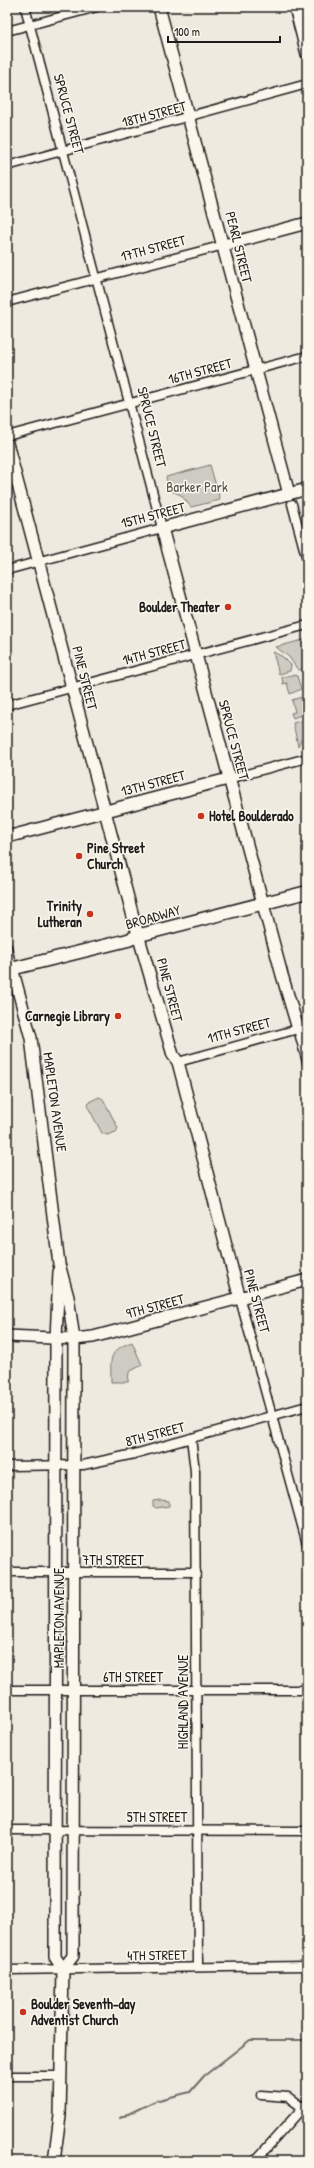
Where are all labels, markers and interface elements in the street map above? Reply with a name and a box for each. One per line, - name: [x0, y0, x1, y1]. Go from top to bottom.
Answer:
- scale bar: [168, 18, 280, 44]
- text: 100 m: [174, 23, 200, 40]
- street label: SPRUCE STREET: [50, 72, 89, 157]
- street label: 18TH STREET: [120, 96, 189, 131]
- street label: PEARL STREET: [221, 209, 258, 285]
- street label: 17TH STREET: [118, 230, 188, 265]
- street label: 16TH STREET: [166, 353, 234, 388]
- street label: SPRUCE STREET: [133, 385, 172, 470]
- park label: Barker Park: [166, 477, 228, 496]
- street label: 15TH STREET: [119, 497, 187, 532]
- place label: Boulder Theater: [139, 597, 221, 616]
- marker: Boulder Theater: [223, 602, 233, 612]
- street label: 14TH STREET: [120, 634, 188, 669]
- street label: PINE STREET: [68, 644, 103, 712]
- street label: SPRUCE STREET: [215, 698, 254, 783]
- street label: 13TH STREET: [119, 765, 188, 800]
- place label: Hotel Boulderado: [209, 806, 294, 825]
- marker: Hotel Boulderado: [196, 811, 206, 821]
- place label: Pine Street Church: [87, 838, 146, 873]
- marker: Pine Street Church: [74, 851, 84, 861]
- place label: Trinity Lutheran: [38, 896, 82, 931]
- street label: BROADWAY: [123, 899, 183, 933]
- marker: Trinity Lutheran: [85, 909, 95, 919]
- street label: PINE STREET: [153, 956, 188, 1024]
- place label: Carnegie Library: [25, 1006, 110, 1027]
- marker: Carnegie Library: [113, 1011, 123, 1021]
- street label: 11TH STREET: [205, 1012, 273, 1047]
- street label: MAPLETON AVENUE: [39, 1051, 72, 1153]
- street label: PINE STREET: [240, 1267, 275, 1335]
- street label: 9TH STREET: [124, 1288, 187, 1322]
- street label: 8TH STREET: [123, 1416, 187, 1451]
- street label: 7TH STREET: [82, 1550, 144, 1569]
- street label: MAPLETON AVENUE: [49, 1568, 68, 1668]
- street label: HIGHLAND AVENUE: [173, 1655, 192, 1749]
- street label: 6TH STREET: [103, 1667, 164, 1686]
- street label: 5TH STREET: [127, 1807, 188, 1826]
- street label: 4TH STREET: [127, 1944, 188, 1965]
- place label: Boulder Seventh-day Adventist Church: [31, 1994, 136, 2029]
- marker: Boulder Seventh-day Adventist Church: [18, 2007, 28, 2017]

